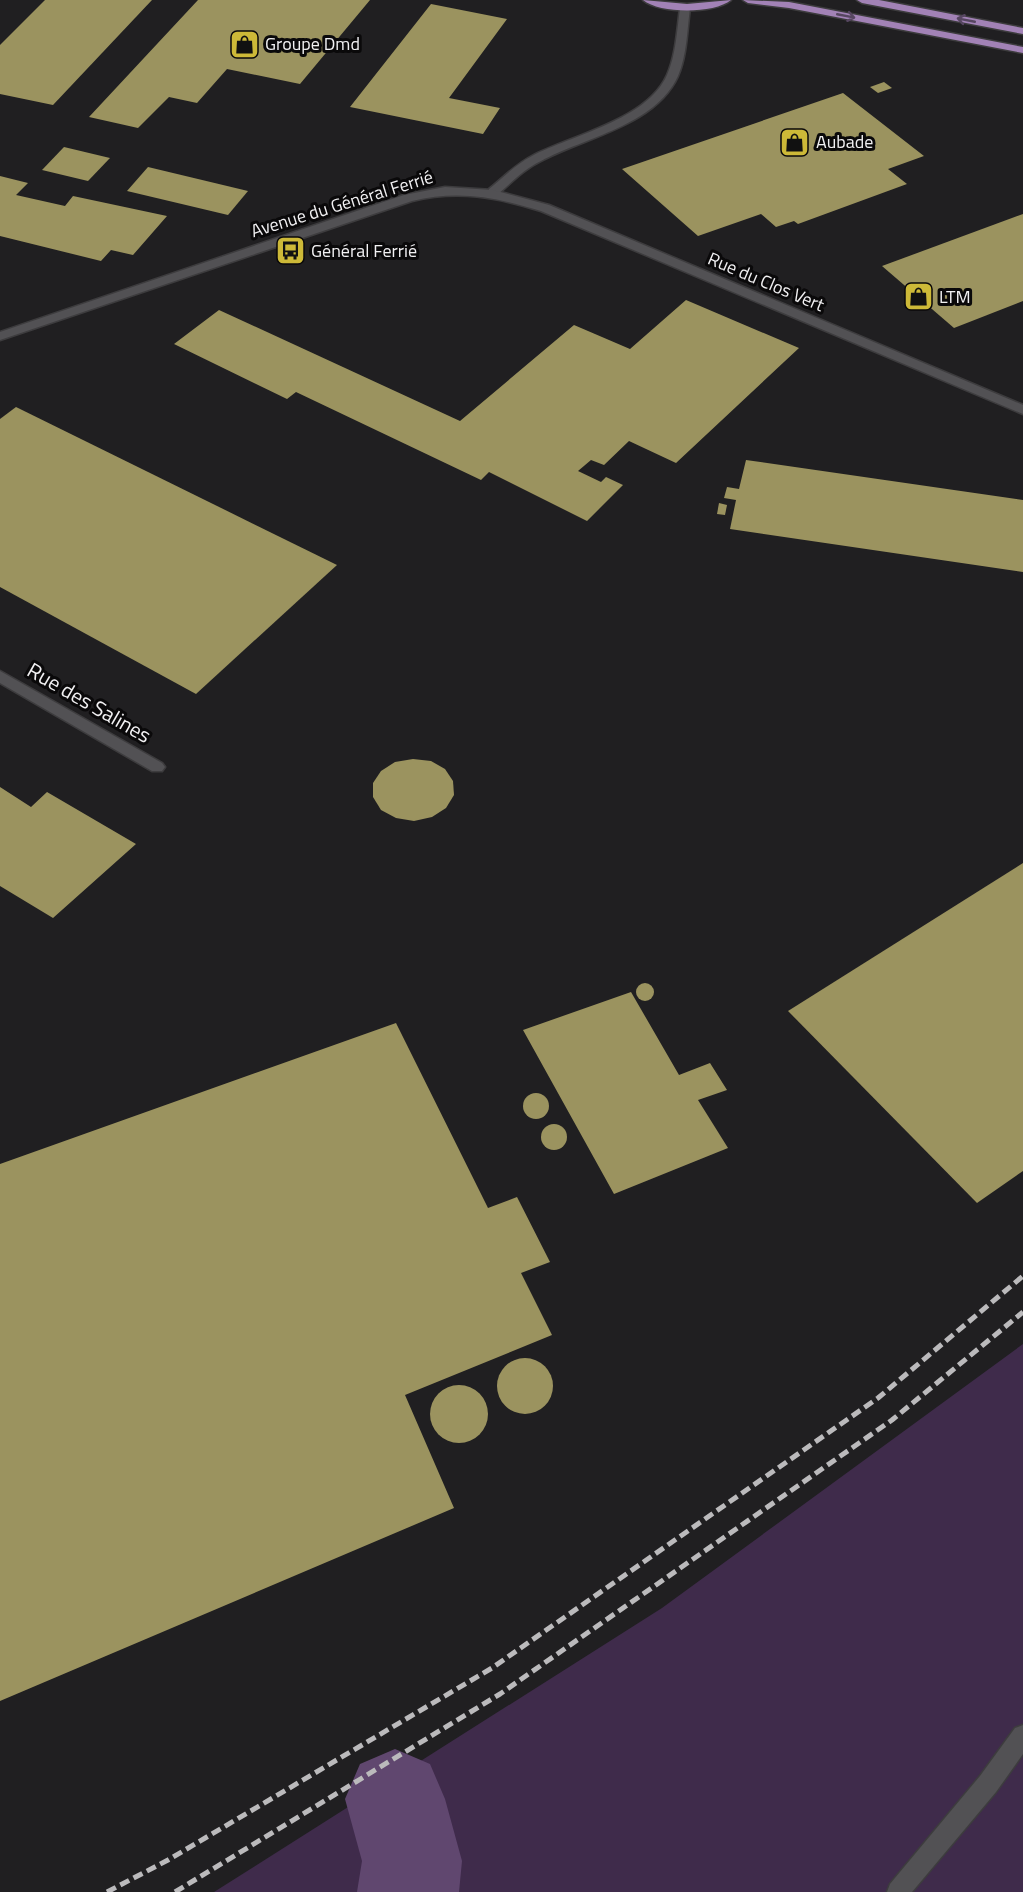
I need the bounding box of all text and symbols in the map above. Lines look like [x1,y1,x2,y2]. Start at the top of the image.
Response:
one-way arrow [836,11,856,22]
one-way arrow [956,14,976,25]
shop icon: Groupe Dmd [228,28,260,60]
place label: Groupe Dmd [265,30,360,57]
shop icon: Aubade [779,126,811,158]
place label: Aubade [816,128,873,155]
street label: Avenue du Général Ferrié [247,163,436,244]
bus stop icon: Général Ferrié [274,235,306,267]
place label: Général Ferrié [311,237,417,264]
street label: Rue du Clos Vert [704,245,829,318]
shop icon: LTM [902,281,934,313]
place label: LTM [939,283,971,310]
street label: Rue des Salines [22,654,157,751]

